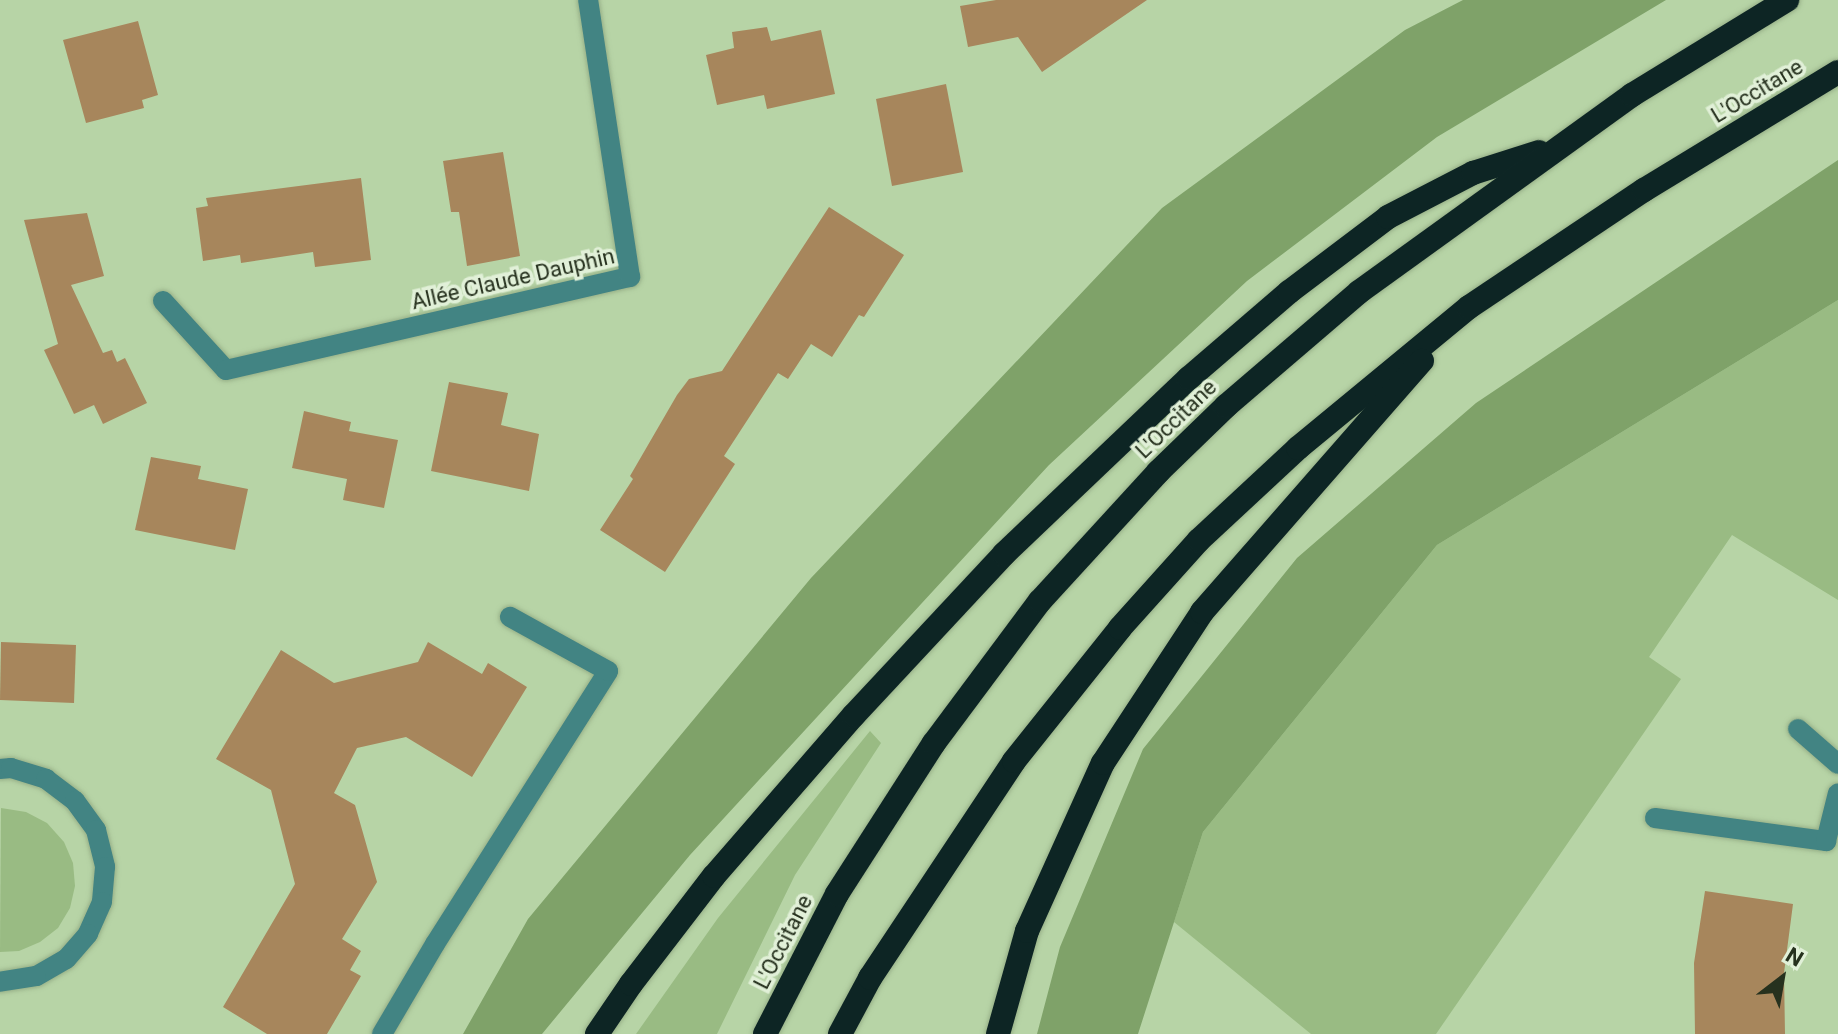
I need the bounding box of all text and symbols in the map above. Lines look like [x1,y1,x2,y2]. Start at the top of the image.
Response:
street label: L'Occitane [1706,53,1808,129]
street label: Allée Claude Dauphin [409,243,617,315]
street label: L'Occitane [1130,374,1222,464]
street label: L'Occitane [748,890,818,994]
north arrow [1742,938,1822,1018]
text: N [1782,942,1808,972]

